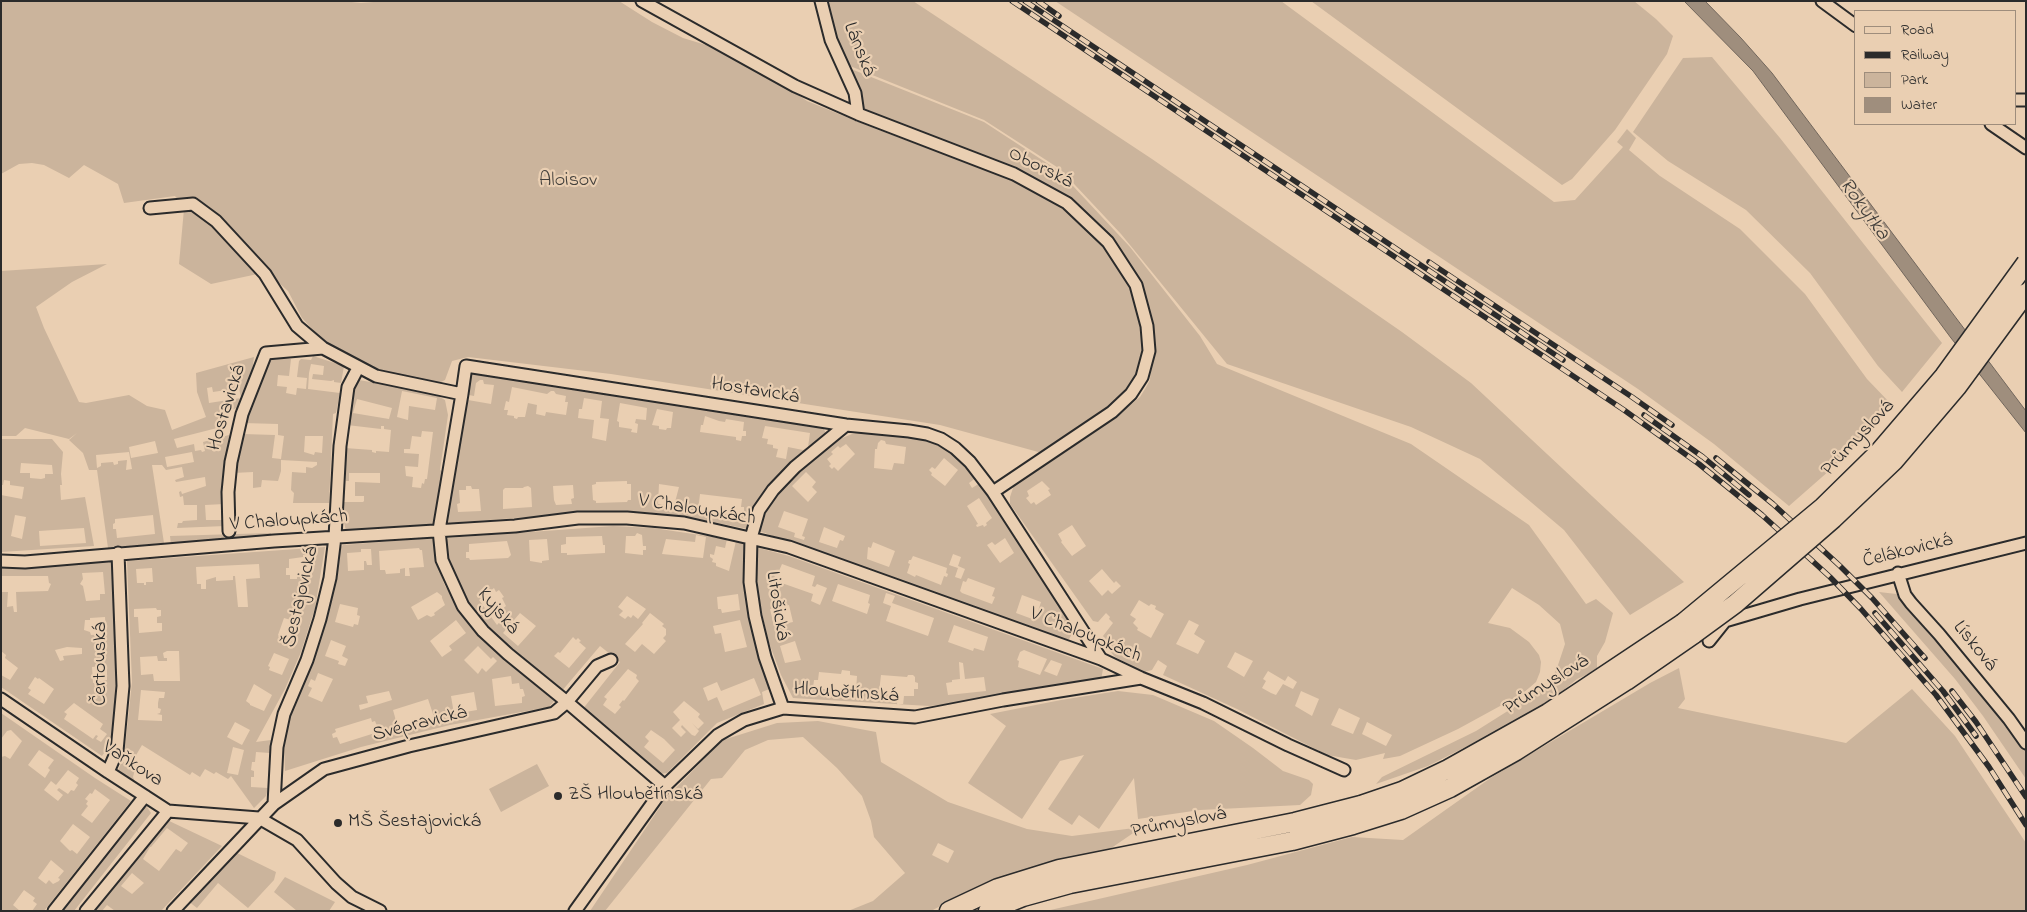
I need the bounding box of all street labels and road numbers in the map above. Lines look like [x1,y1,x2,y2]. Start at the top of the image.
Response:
street label: Lánská [836,19,880,81]
street label: Oborská [1004,143,1076,195]
street label: Hostavická [204,362,252,454]
street label: Hostavická [709,373,801,411]
street label: Průmyslová [1817,396,1901,482]
street label: V Chaloupkách [637,490,757,532]
street label: V Chaloupkách [229,506,349,538]
street label: Čelákovická [1861,529,1955,575]
street label: Šestajovická [279,544,325,650]
street label: Litošická [759,570,793,642]
street label: Kyjská [470,584,524,640]
street label: V Chaloupkách [1026,603,1144,669]
street label: Lísková [1946,617,2002,677]
street label: Čertouská [90,622,114,706]
street label: Průmyslová [1500,650,1594,722]
street label: Hloubětínská [793,678,899,710]
street label: Svépravická [370,702,470,748]
street label: Vaňkova [97,736,167,794]
street label: Průmyslová [1129,803,1229,845]

